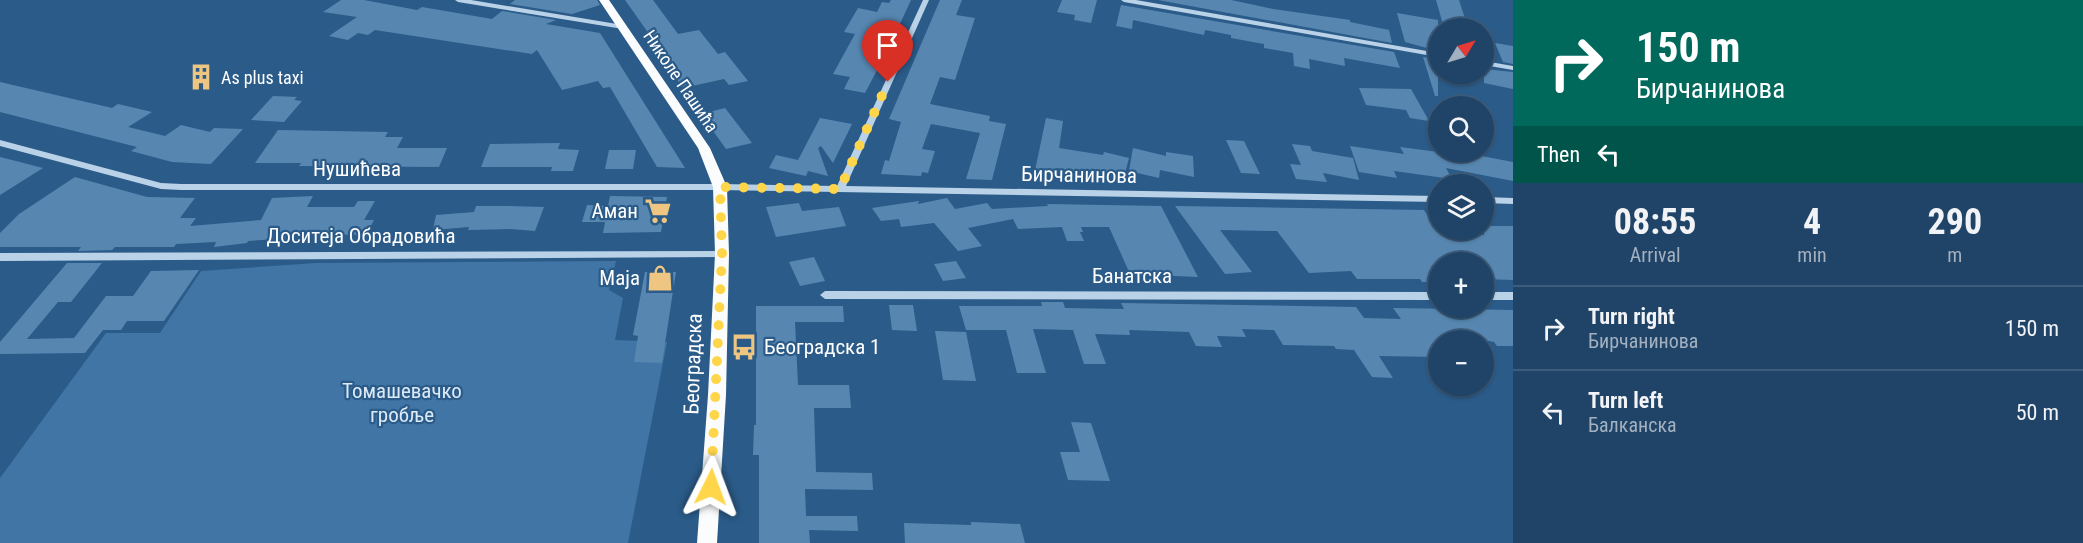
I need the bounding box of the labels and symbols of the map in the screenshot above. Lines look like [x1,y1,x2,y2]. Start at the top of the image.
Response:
north arrow [1428,18,1494,84]
pin [862,20,913,82]
street label: Николе Пашића [639,26,723,136]
building icon: As plus taxi [186,62,216,92]
place label: As plus taxi [221,67,304,88]
street label: Нушићева [313,157,401,181]
street label: Бирчанинова [1021,162,1137,188]
supermarket icon: Аман [643,196,673,226]
place label: Аман [592,199,638,223]
street label: Доситеја Обрадовића [267,224,455,248]
shop icon: Маја [645,263,675,293]
street label: Банатска [1092,264,1172,288]
place label: Маја [599,266,640,290]
street label: Београдска [679,313,707,415]
bus stop icon: Београдска 1 [729,332,759,362]
place label: Београдска 1 [764,335,880,359]
park label: Томашевачко гробље [342,379,462,427]
position arrow [679,455,743,519]

